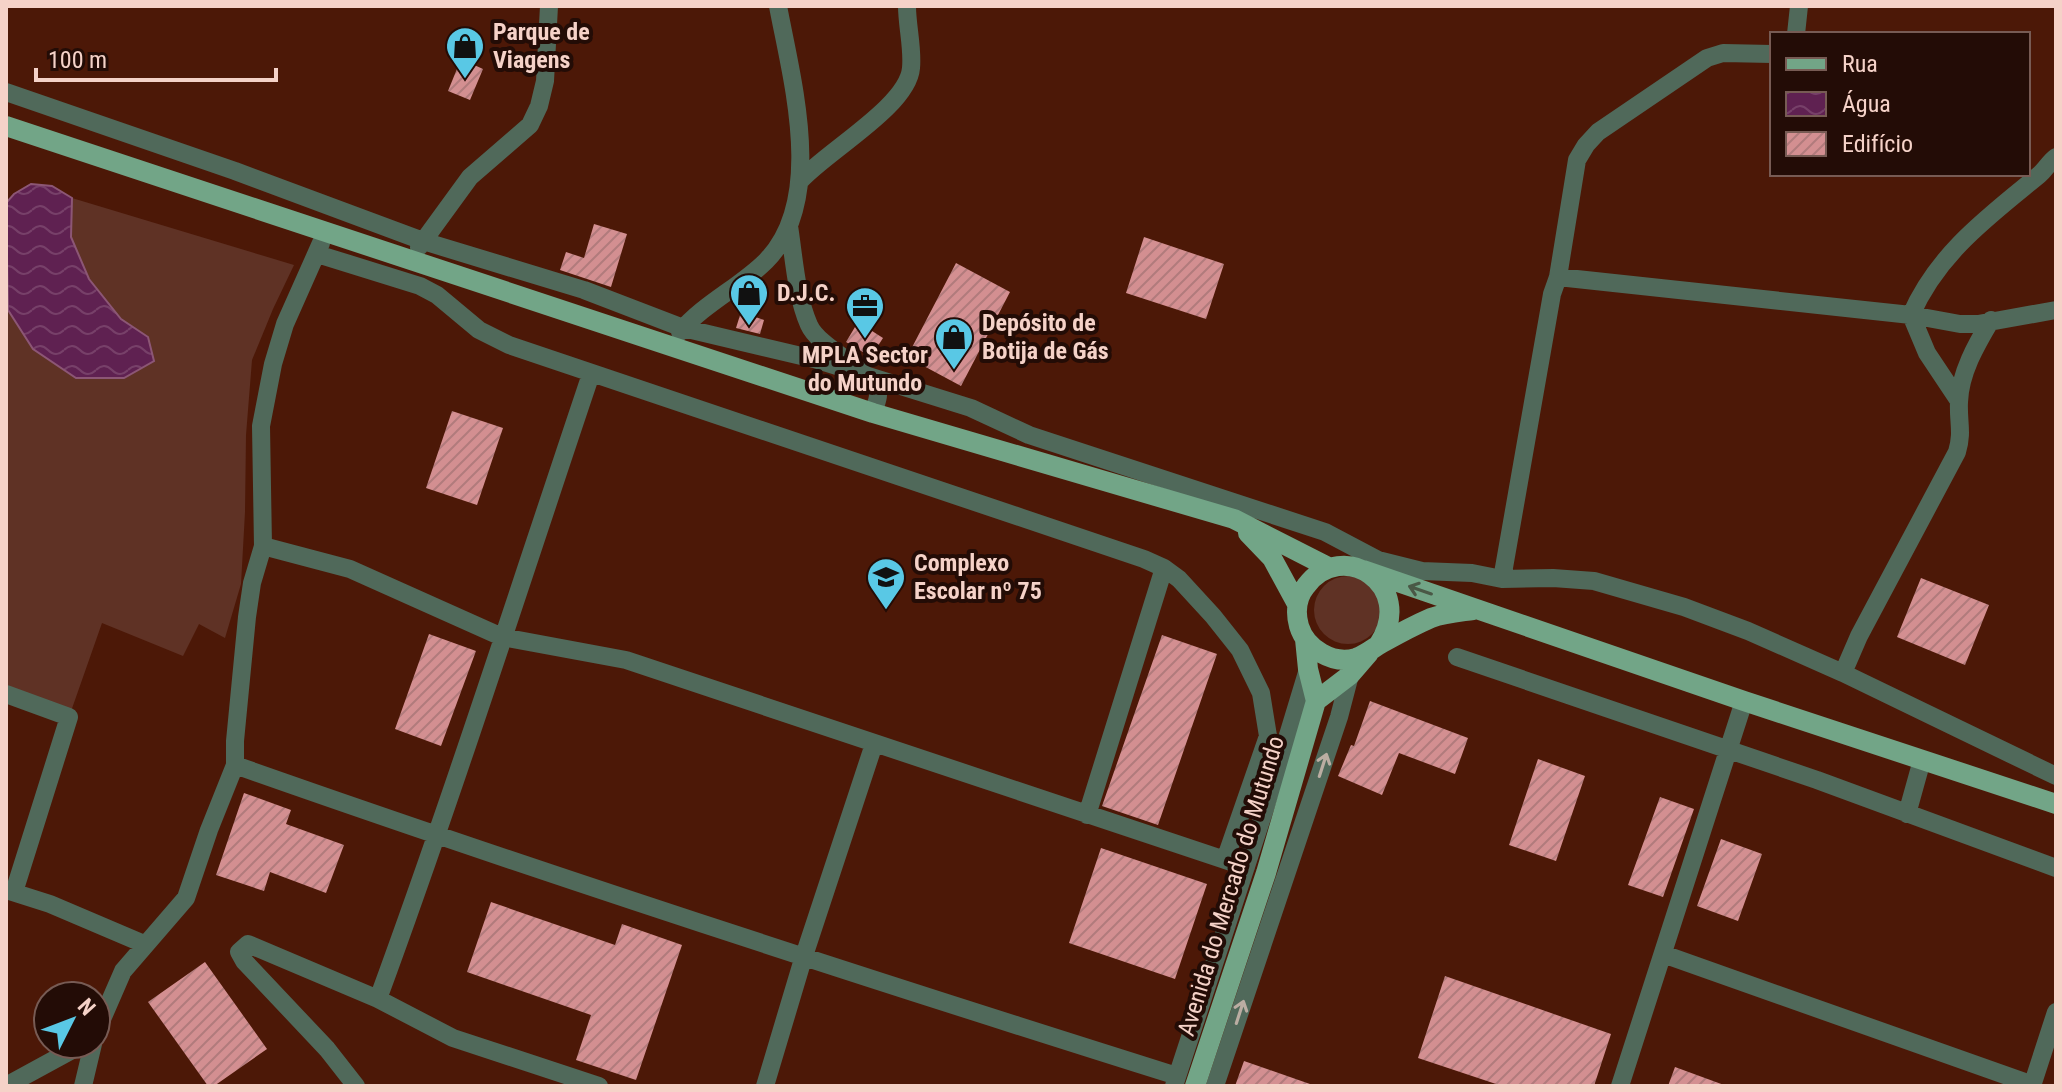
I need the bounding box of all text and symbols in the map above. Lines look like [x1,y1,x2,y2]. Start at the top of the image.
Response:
place label: Parque de Viagens [493,18,590,74]
shop icon: Parque de Viagens [444,25,486,80]
scale bar [36,32,276,82]
legend [1770,32,2030,176]
text: 100 m [48,46,107,74]
text: Rua [1842,50,1878,78]
text: Água [1842,90,1891,118]
text: Edifício [1842,130,1913,158]
shop icon: D.J.C. [728,272,770,327]
place label: D.J.C. [777,279,836,307]
office icon: MPLA Sector do Mutundo [844,285,886,340]
place label: Depósito de Botija de Gás [982,309,1109,365]
shop icon: Depósito de Botija de Gás [933,316,975,371]
place label: MPLA Sector do Mutundo [802,341,928,397]
place label: Complexo Escolar nº 75 [914,549,1042,605]
school or university icon: Complexo Escolar nº 75 [865,556,907,611]
one-way arrow [1408,581,1433,596]
street label: Avenida do Mercado do Mutundo [1172,733,1290,1039]
one-way arrow [1316,753,1331,778]
north arrow [32,980,112,1060]
text: N [73,994,100,1020]
one-way arrow [1234,1000,1249,1025]

